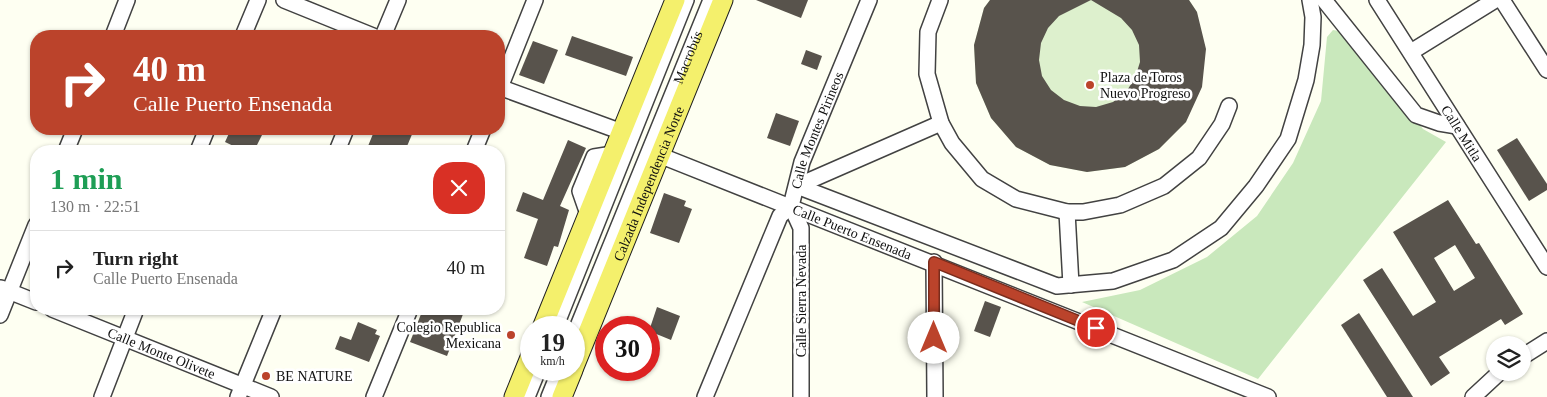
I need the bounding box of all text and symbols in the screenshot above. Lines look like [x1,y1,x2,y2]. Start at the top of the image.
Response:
street label: Macrobús [670,29,705,86]
icon: right [50,50,115,115]
text: 40 m [133,50,206,89]
street label: Calle Montes Pirineos [788,69,846,190]
place label: Plaza de Toros Nuevo Progreso [1100,70,1191,101]
marker: Plaza de Toros Nuevo Progreso [1084,79,1096,91]
text: Calle Puerto Ensenada [133,91,332,116]
street label: Calle Mitla [1439,103,1486,165]
street label: Calzada Independencia Norte [610,104,687,263]
text: 1 min [50,162,123,195]
button: close [433,162,485,214]
text: 130 m · 22:51 [50,198,140,215]
street label: Calle Puerto Ensenada [791,201,915,262]
street label: Calle Sierra Nevada [794,244,809,357]
text: Turn right [93,248,178,269]
icon: right [50,254,78,282]
text: 40 m [446,257,485,278]
text: Calle Puerto Ensenada [93,270,238,287]
pin [1075,307,1117,349]
position arrow [907,311,959,363]
icon: arrive [1082,314,1110,342]
speed limit sign: 30 [595,316,660,381]
place label: Colegio Republica Mexicana [396,320,502,351]
street label: Calle Monte Olivete [106,325,217,381]
marker: Colegio Republica Mexicana [505,329,517,341]
text: 19 [540,329,565,356]
map controls [1486,336,1531,381]
button: layers [1486,336,1531,381]
text: km/h [540,354,565,368]
place label: BE NATURE [276,369,353,384]
marker: BE NATURE [260,370,272,382]

